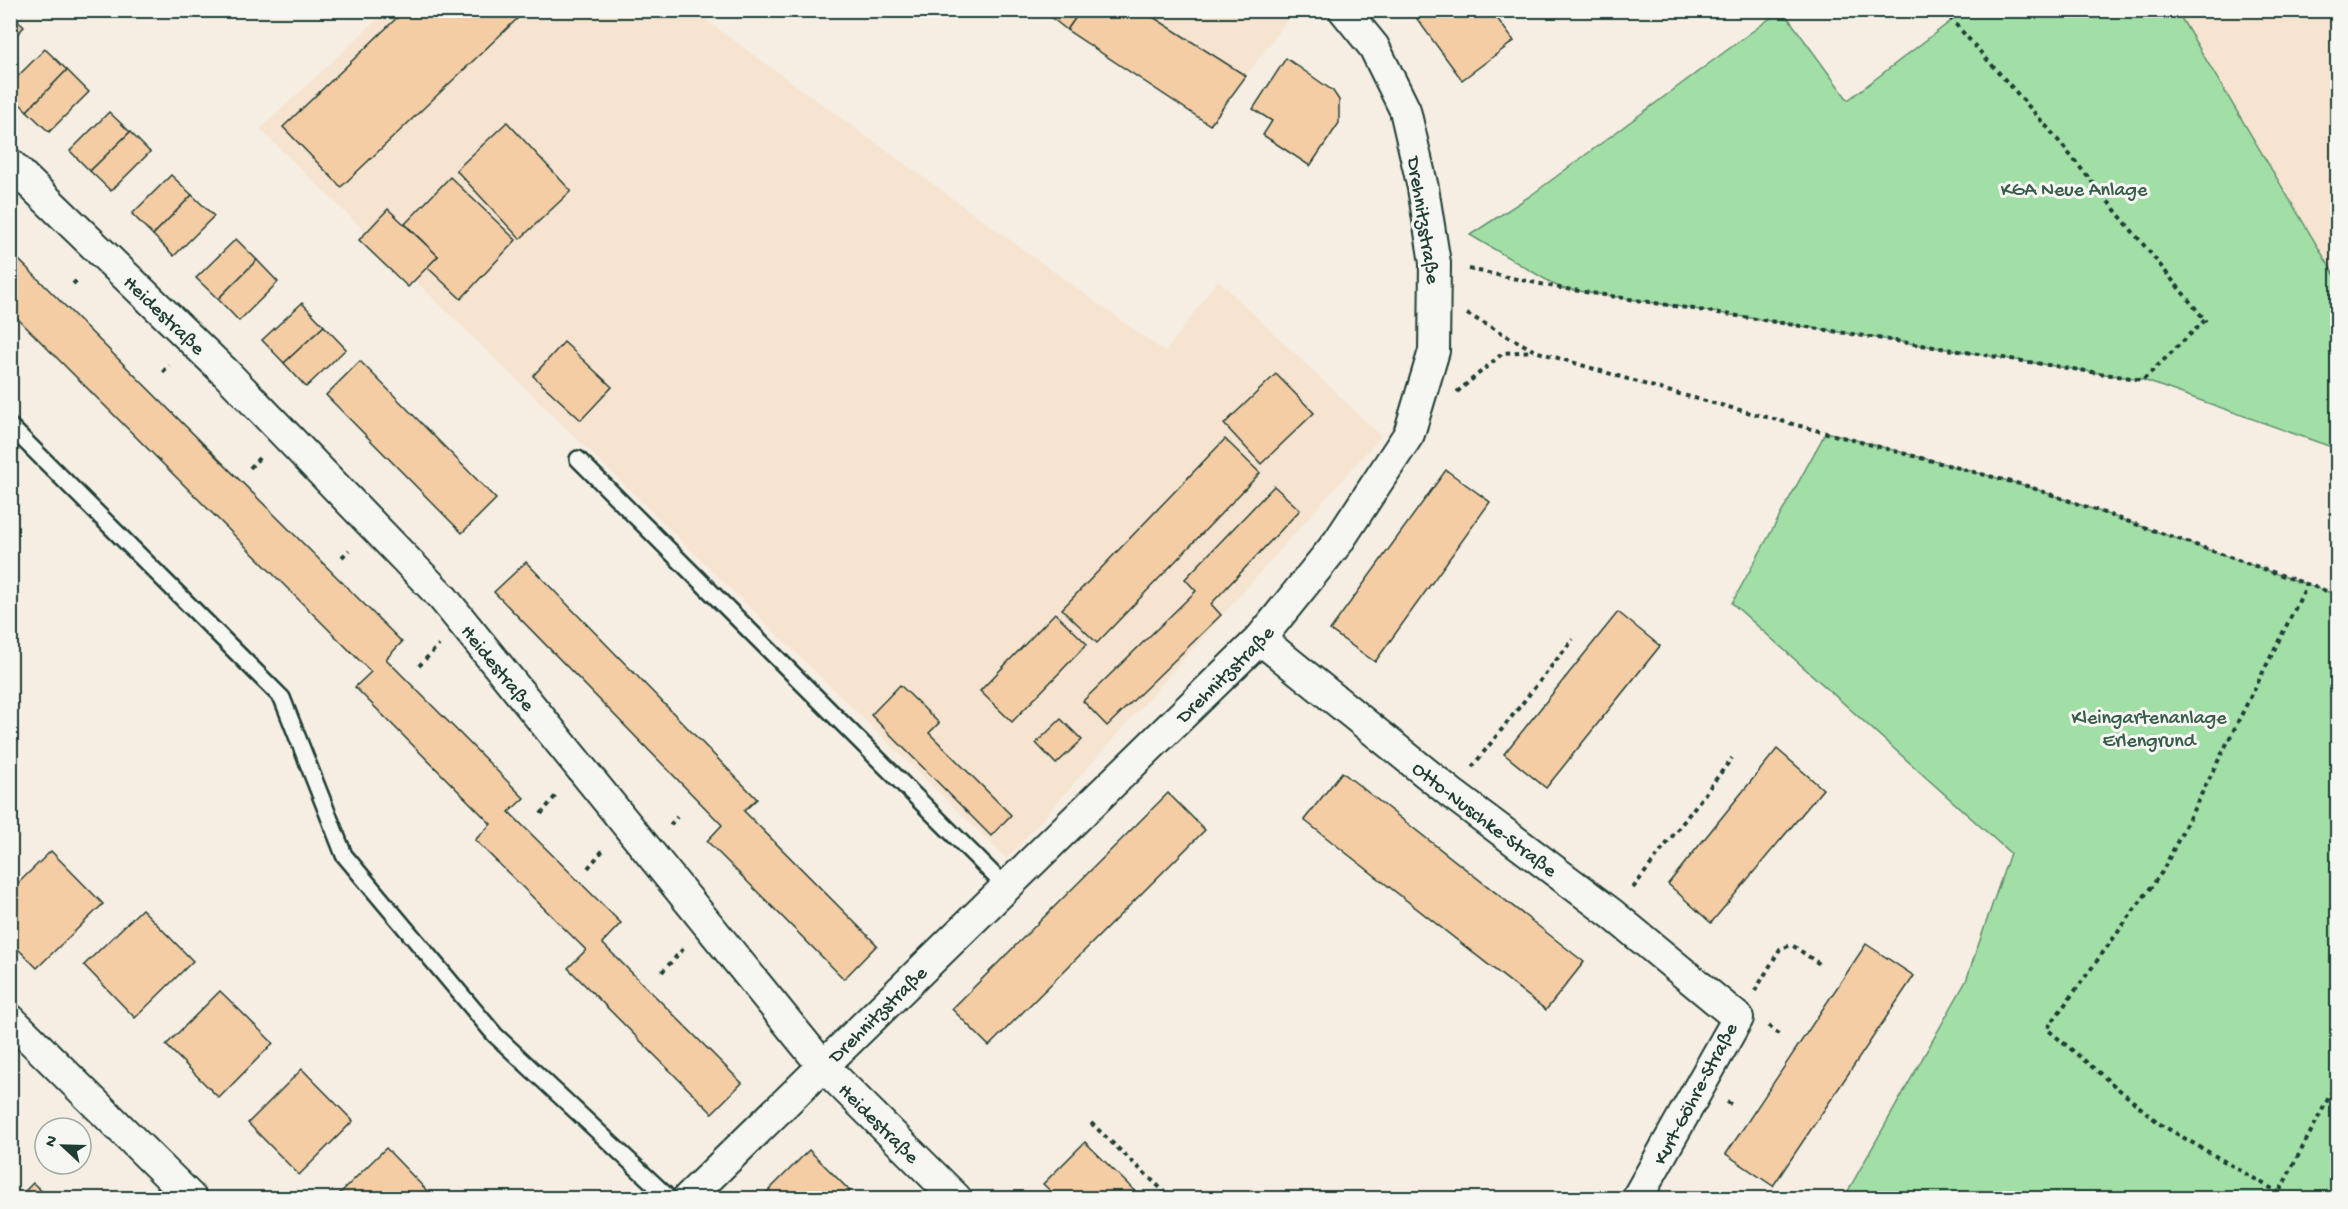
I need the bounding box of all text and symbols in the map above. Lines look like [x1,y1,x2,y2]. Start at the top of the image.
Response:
street label: Drehnitzstraße [1400,153,1443,286]
park label: KGA Neue Anlage [2001,180,2148,203]
street label: Heidestraße [117,272,209,362]
street label: Heidestraße [454,621,539,717]
street label: Drehnitzstraße [1171,622,1281,731]
park label: Kleingartenanlage Erlengrund [2072,708,2227,754]
street label: Otto-Nuschke-Straße [1406,758,1561,884]
street label: Drehnitzstraße [824,962,934,1070]
street label: Kurt-Göhre-Straße [1650,1019,1745,1170]
street label: Heidestraße [832,1080,923,1170]
north arrow [33,1116,93,1176]
text: N [42,1133,63,1150]

